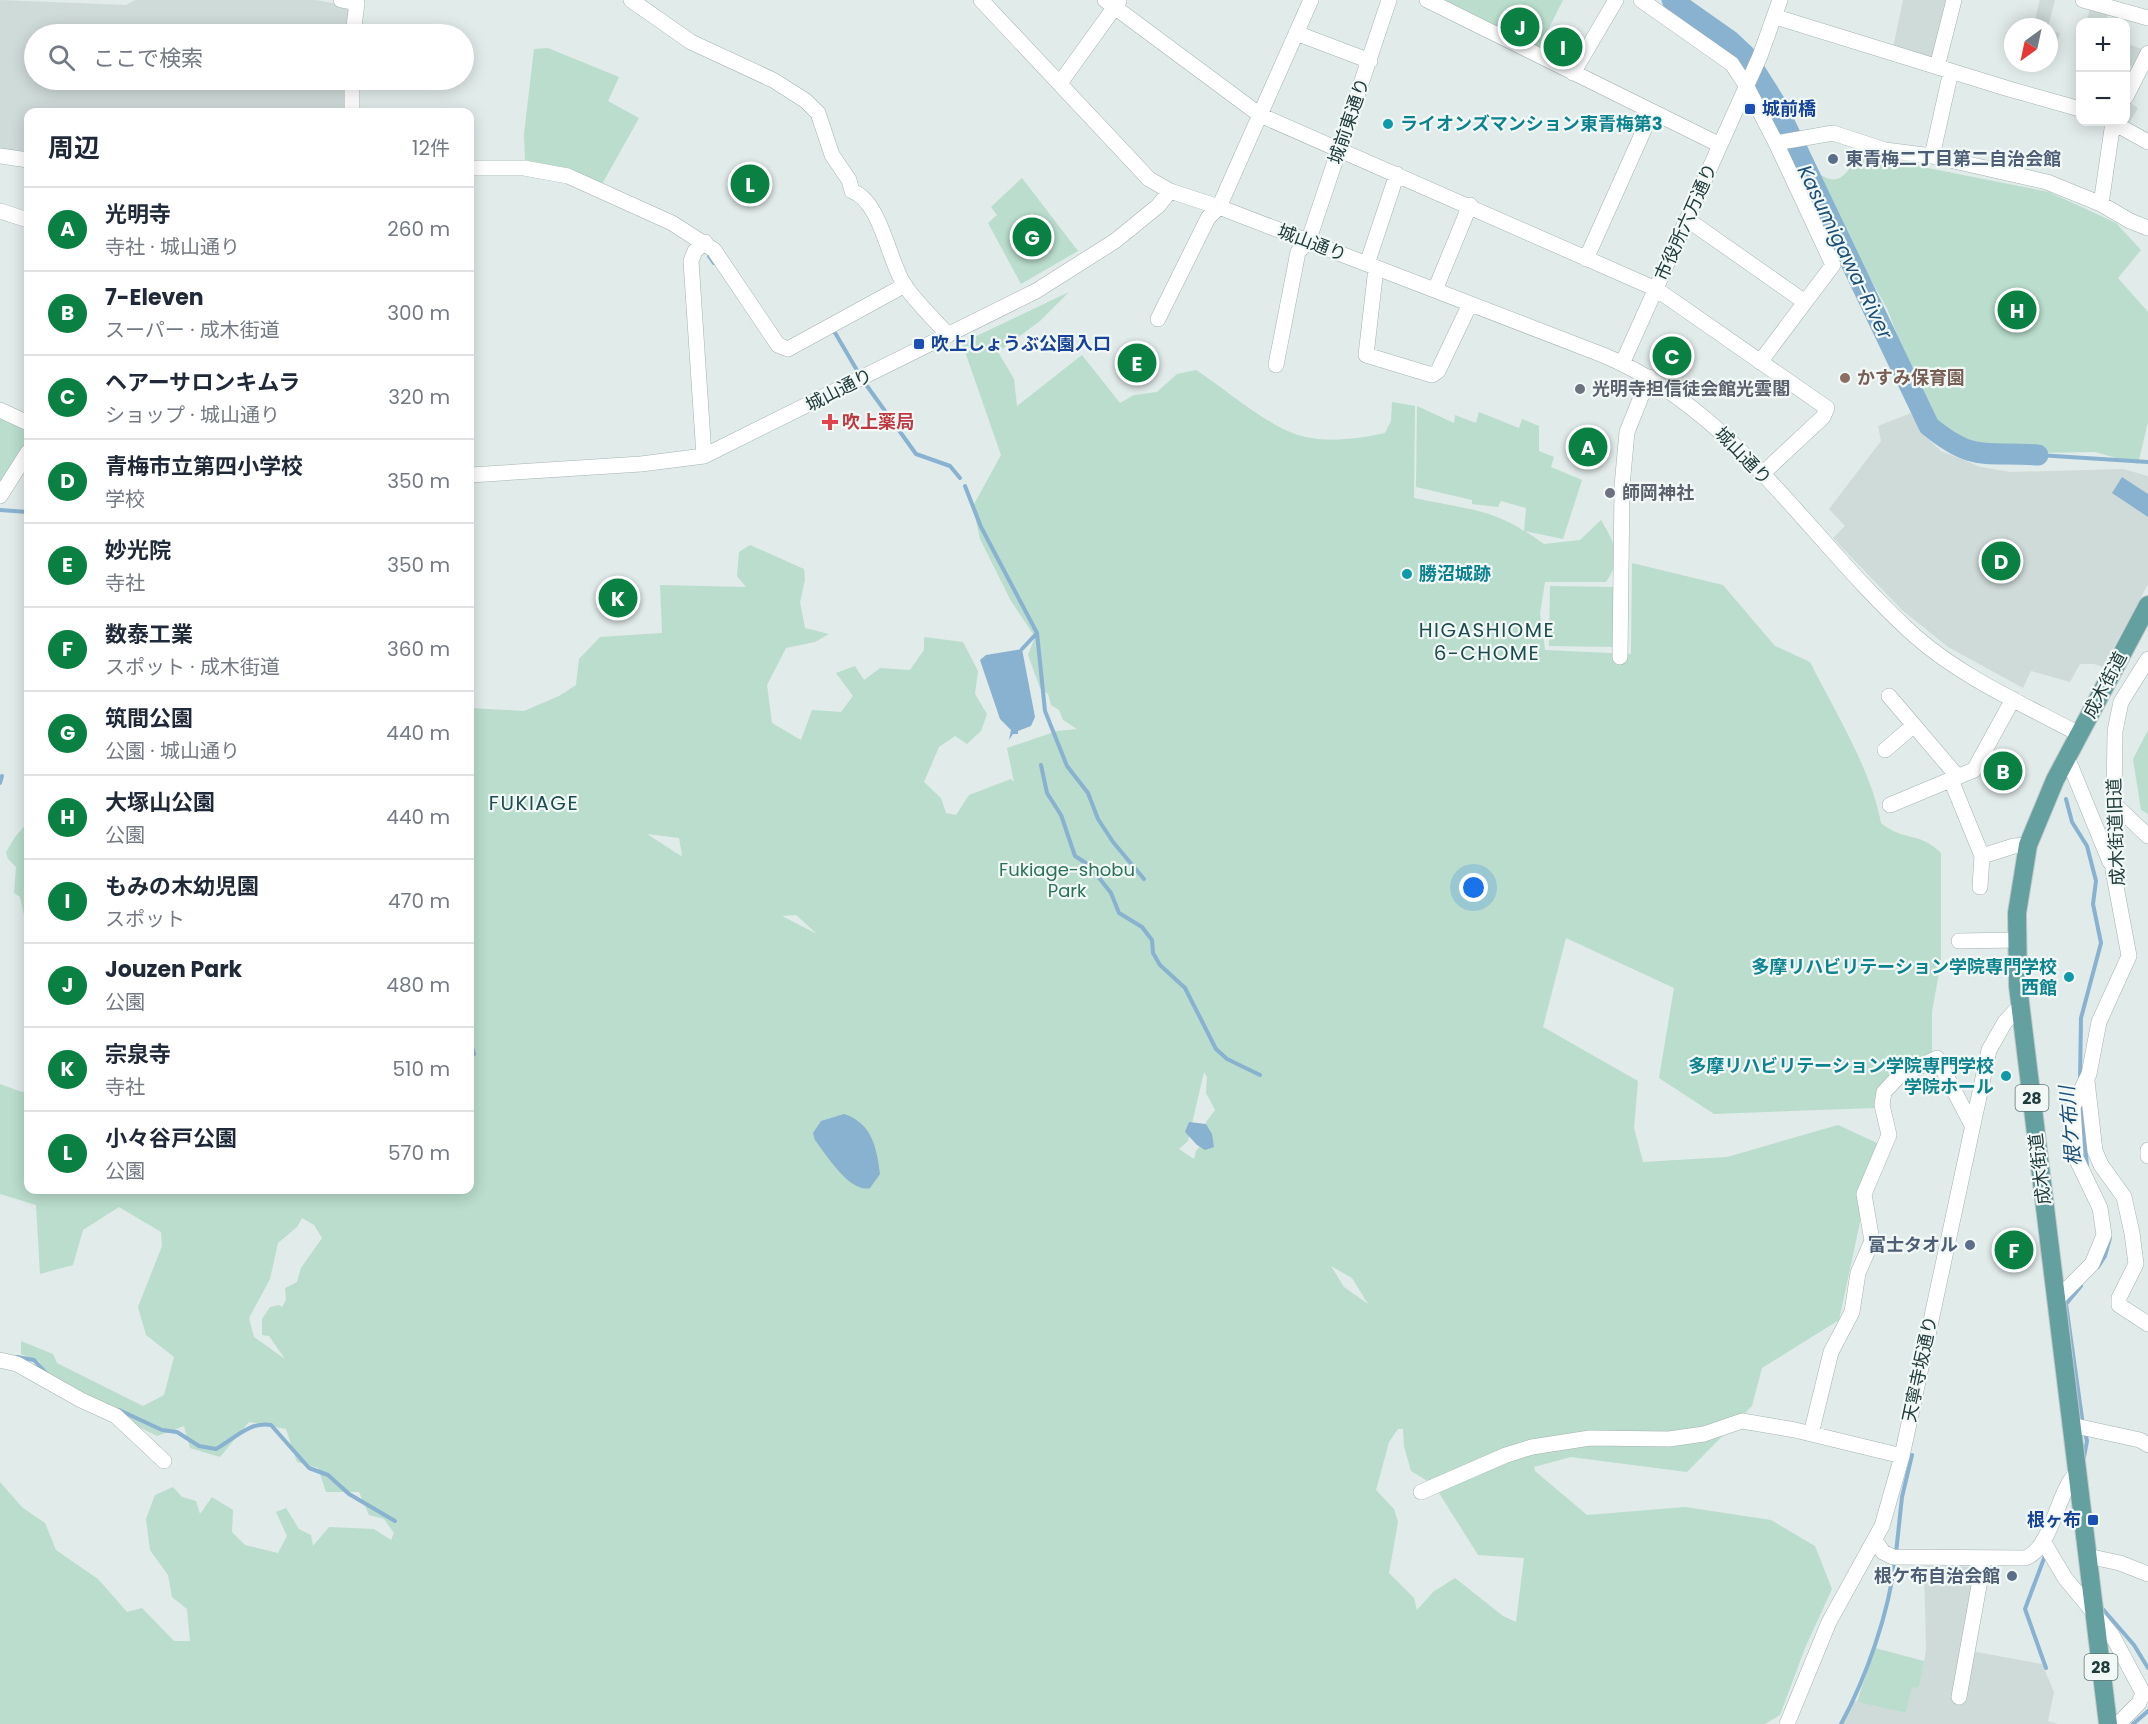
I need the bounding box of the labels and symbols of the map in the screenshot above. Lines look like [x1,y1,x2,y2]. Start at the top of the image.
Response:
pin: J [1500,4,1540,50]
north arrow [2004,18,2058,72]
pin: I [1544,24,1582,70]
street label: 城前東通り [1322,74,1375,167]
place label: 城前橋 [1762,96,1816,121]
marker: 城前橋 [1743,102,1757,116]
place label: ライオンズマンション東青梅第3 [1400,111,1663,136]
marker: ライオンズマンション東青梅第3 [1381,117,1395,131]
place label: 東青梅二丁目第二自治会館 [1845,146,2061,171]
marker: 東青梅二丁目第二自治会館 [1826,152,1840,166]
street label: 市役所六万通り [1648,159,1723,284]
water label: Kasumigawa-River [1791,160,1900,344]
pin: L [730,162,770,207]
pin: G [1012,214,1052,260]
street label: 城山通り [1274,218,1350,267]
pin: H [1998,288,2036,332]
place label: 吹上しょうぶ公園入口 [931,331,1111,356]
pin: C [1652,334,1692,378]
marker: 吹上しょうぶ公園入口 [912,337,926,351]
pin: E [1118,340,1156,386]
street label: 城山通り [801,362,877,417]
place label: かすみ保育園 [1857,365,1965,390]
marker: かすみ保育園 [1838,371,1852,385]
place label: 光明寺担信徒会館光雲閣 [1592,376,1790,401]
marker: 光明寺担信徒会館光雲閣 [1573,382,1587,396]
place label: 吹上薬局 [842,409,914,434]
marker: 吹上薬局 [823,415,837,429]
street label: 城山通り [1709,421,1777,490]
pin: A [1568,424,1608,470]
place label: 師岡神社 [1622,480,1694,505]
marker: 師岡神社 [1603,486,1617,500]
pin: D [1982,538,2020,584]
place label: 勝沼城跡 [1419,561,1491,586]
marker: 勝沼城跡 [1400,567,1414,581]
pin: K [598,576,638,620]
district label: HIGASHIOME 6-CHOME [1419,616,1555,667]
street label: 成木街道 [2077,647,2132,722]
pin: B [1984,748,2022,794]
street label: 成木街道旧道 [2101,778,2130,886]
district label: FUKIAGE [489,789,579,817]
park label: Fukiage-shobu Park [999,857,1135,903]
your location [1459,873,1488,902]
place label: 多摩リハビリテーション学院専門学校 西館 [1751,954,2057,1000]
marker: 多摩リハビリテーション学院専門学校 西館 [2062,970,2076,984]
place label: 多摩リハビリテーション学院専門学校 学院ホール [1688,1053,1994,1099]
marker: 多摩リハビリテーション学院専門学校 学院ホール [1999,1069,2013,1083]
water label: 根ケ布川 [2052,1083,2087,1167]
road number: 28 [2016,1085,2048,1111]
street label: 成木街道 [2023,1132,2056,1206]
pin: F [1994,1228,2034,1272]
place label: 富士タオル [1868,1232,1958,1257]
marker: 富士タオル [1963,1238,1977,1252]
street label: 天寧寺坂通り [1896,1313,1943,1424]
place label: 根ヶ布 [2027,1507,2081,1532]
marker: 根ヶ布 [2086,1513,2100,1527]
place label: 根ケ布自治会館 [1874,1563,2000,1588]
marker: 根ケ布自治会館 [2005,1569,2019,1583]
road number: 28 [2084,1654,2118,1680]

